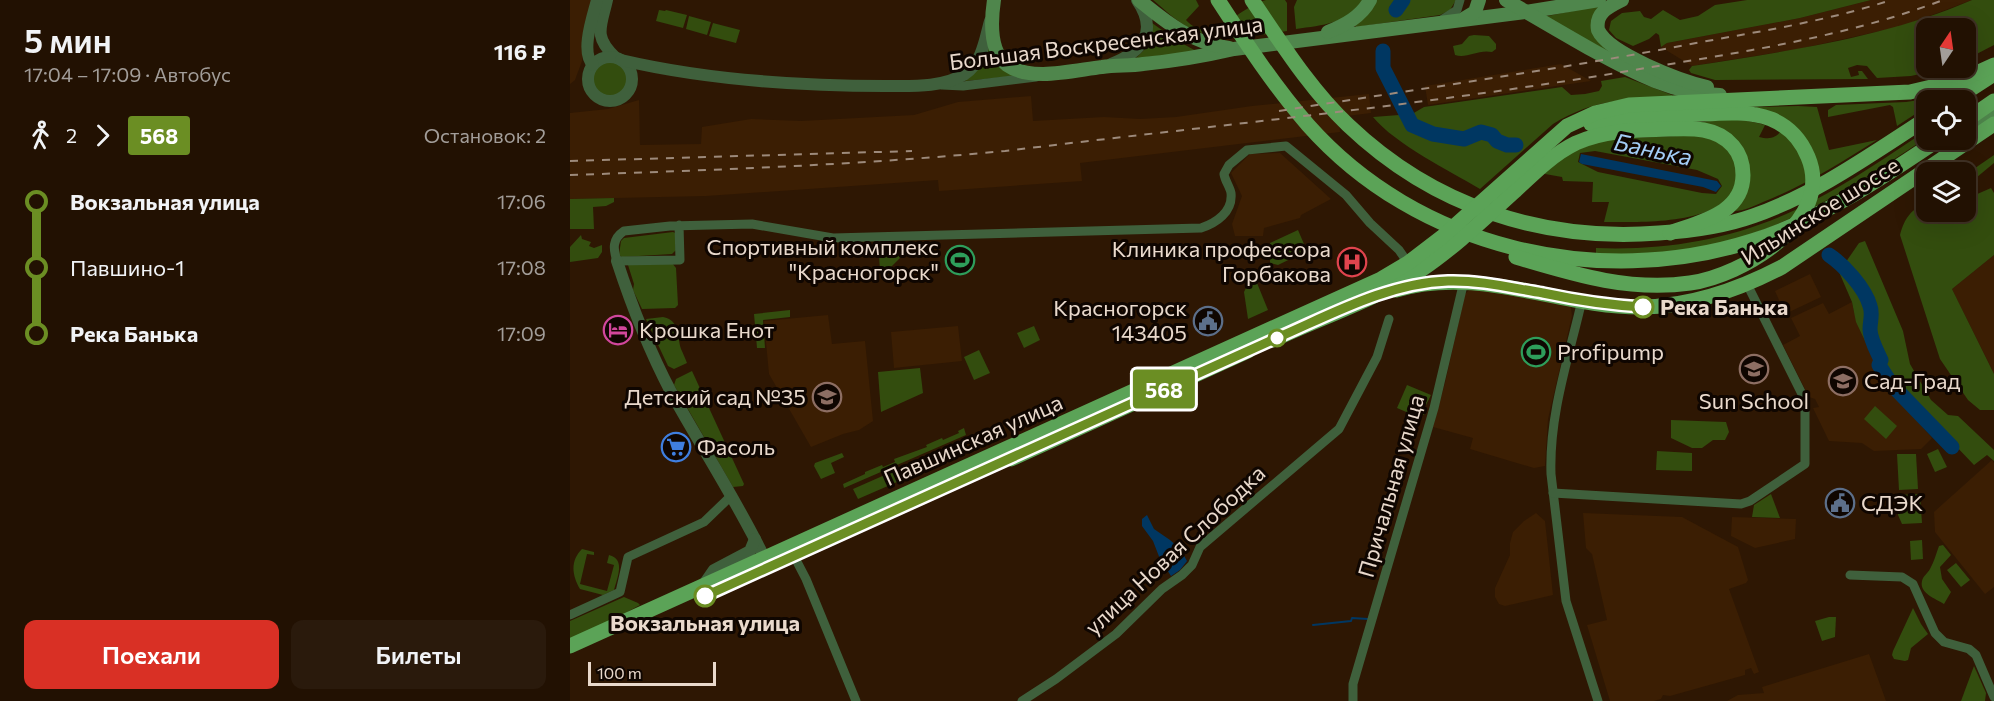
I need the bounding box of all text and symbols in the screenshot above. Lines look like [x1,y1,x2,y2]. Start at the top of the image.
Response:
street label: Большая Воскресенская улица [948,10,1264,75]
north arrow [1916,18,1976,78]
map controls [1916,18,1976,222]
text: 5 мин [24,19,112,60]
text: 116 ₽ [494,38,546,65]
text: 17:04 – 17:09 · Автобус [24,62,231,86]
button: locate [1916,90,1976,150]
icon: walk [24,119,57,152]
icon: forward [86,119,119,152]
text: 2 [66,123,77,147]
text: 568 [140,123,178,148]
text: Остановок: 2 [424,123,546,147]
water label: Банька [1612,126,1695,171]
street label: Ильинское шоссе [1736,151,1904,270]
button: layers [1916,162,1976,222]
text: Вокзальная улица [70,188,260,215]
text: 17:06 [497,189,546,213]
place label: Спортивный комплекс "Красногорск" [707,233,939,285]
place label: Клиника профессора Горбакова [1112,235,1331,287]
sports icon: Спортивный комплекс "Красногорск" [944,244,976,276]
hospital icon: Клиника профессора Горбакова [1336,246,1368,278]
text: Павшино-1 [70,254,185,281]
text: 17:08 [497,255,546,279]
place label: Река Банька [1660,293,1788,320]
place label: Красногорск 143405 [1053,294,1187,346]
marker: Река Банька [1632,296,1654,318]
public building icon: Красногорск 143405 [1192,305,1224,337]
hotel icon: Крошка Енот [602,314,634,346]
place label: Крошка Енот [639,316,774,343]
text: Река Банька [70,320,198,347]
text: 17:09 [497,321,546,345]
unlabelled marker [1268,329,1286,347]
sports icon: Profipump [1520,336,1552,368]
place label: Profipump [1557,338,1664,365]
school or university icon: Sun School [1738,353,1770,385]
school or university icon: Сад-Град [1827,365,1859,397]
place label: Сад-Град [1864,367,1961,394]
line badge: 568 [1130,370,1198,408]
text: 568 [1145,377,1183,402]
school or university icon: Детский сад №35 [811,381,843,413]
place label: Детский сад №35 [625,383,806,410]
place label: Sun School [1699,387,1809,414]
street label: Павшинская улица [879,388,1066,491]
street label: Причальная улица [1352,391,1430,580]
supermarket icon: Фасоль [660,431,692,463]
place label: Фасоль [697,433,775,460]
street label: улица Новая Слободка [1079,459,1270,640]
public building icon: СДЭК [1824,487,1856,519]
place label: СДЭК [1861,489,1923,516]
marker: Вокзальная улица [694,585,716,607]
place label: Вокзальная улица [610,609,800,636]
button: Поехали [24,620,279,689]
button: Билеты [291,620,546,689]
scale bar [588,659,716,686]
text: 100 m [597,663,642,682]

